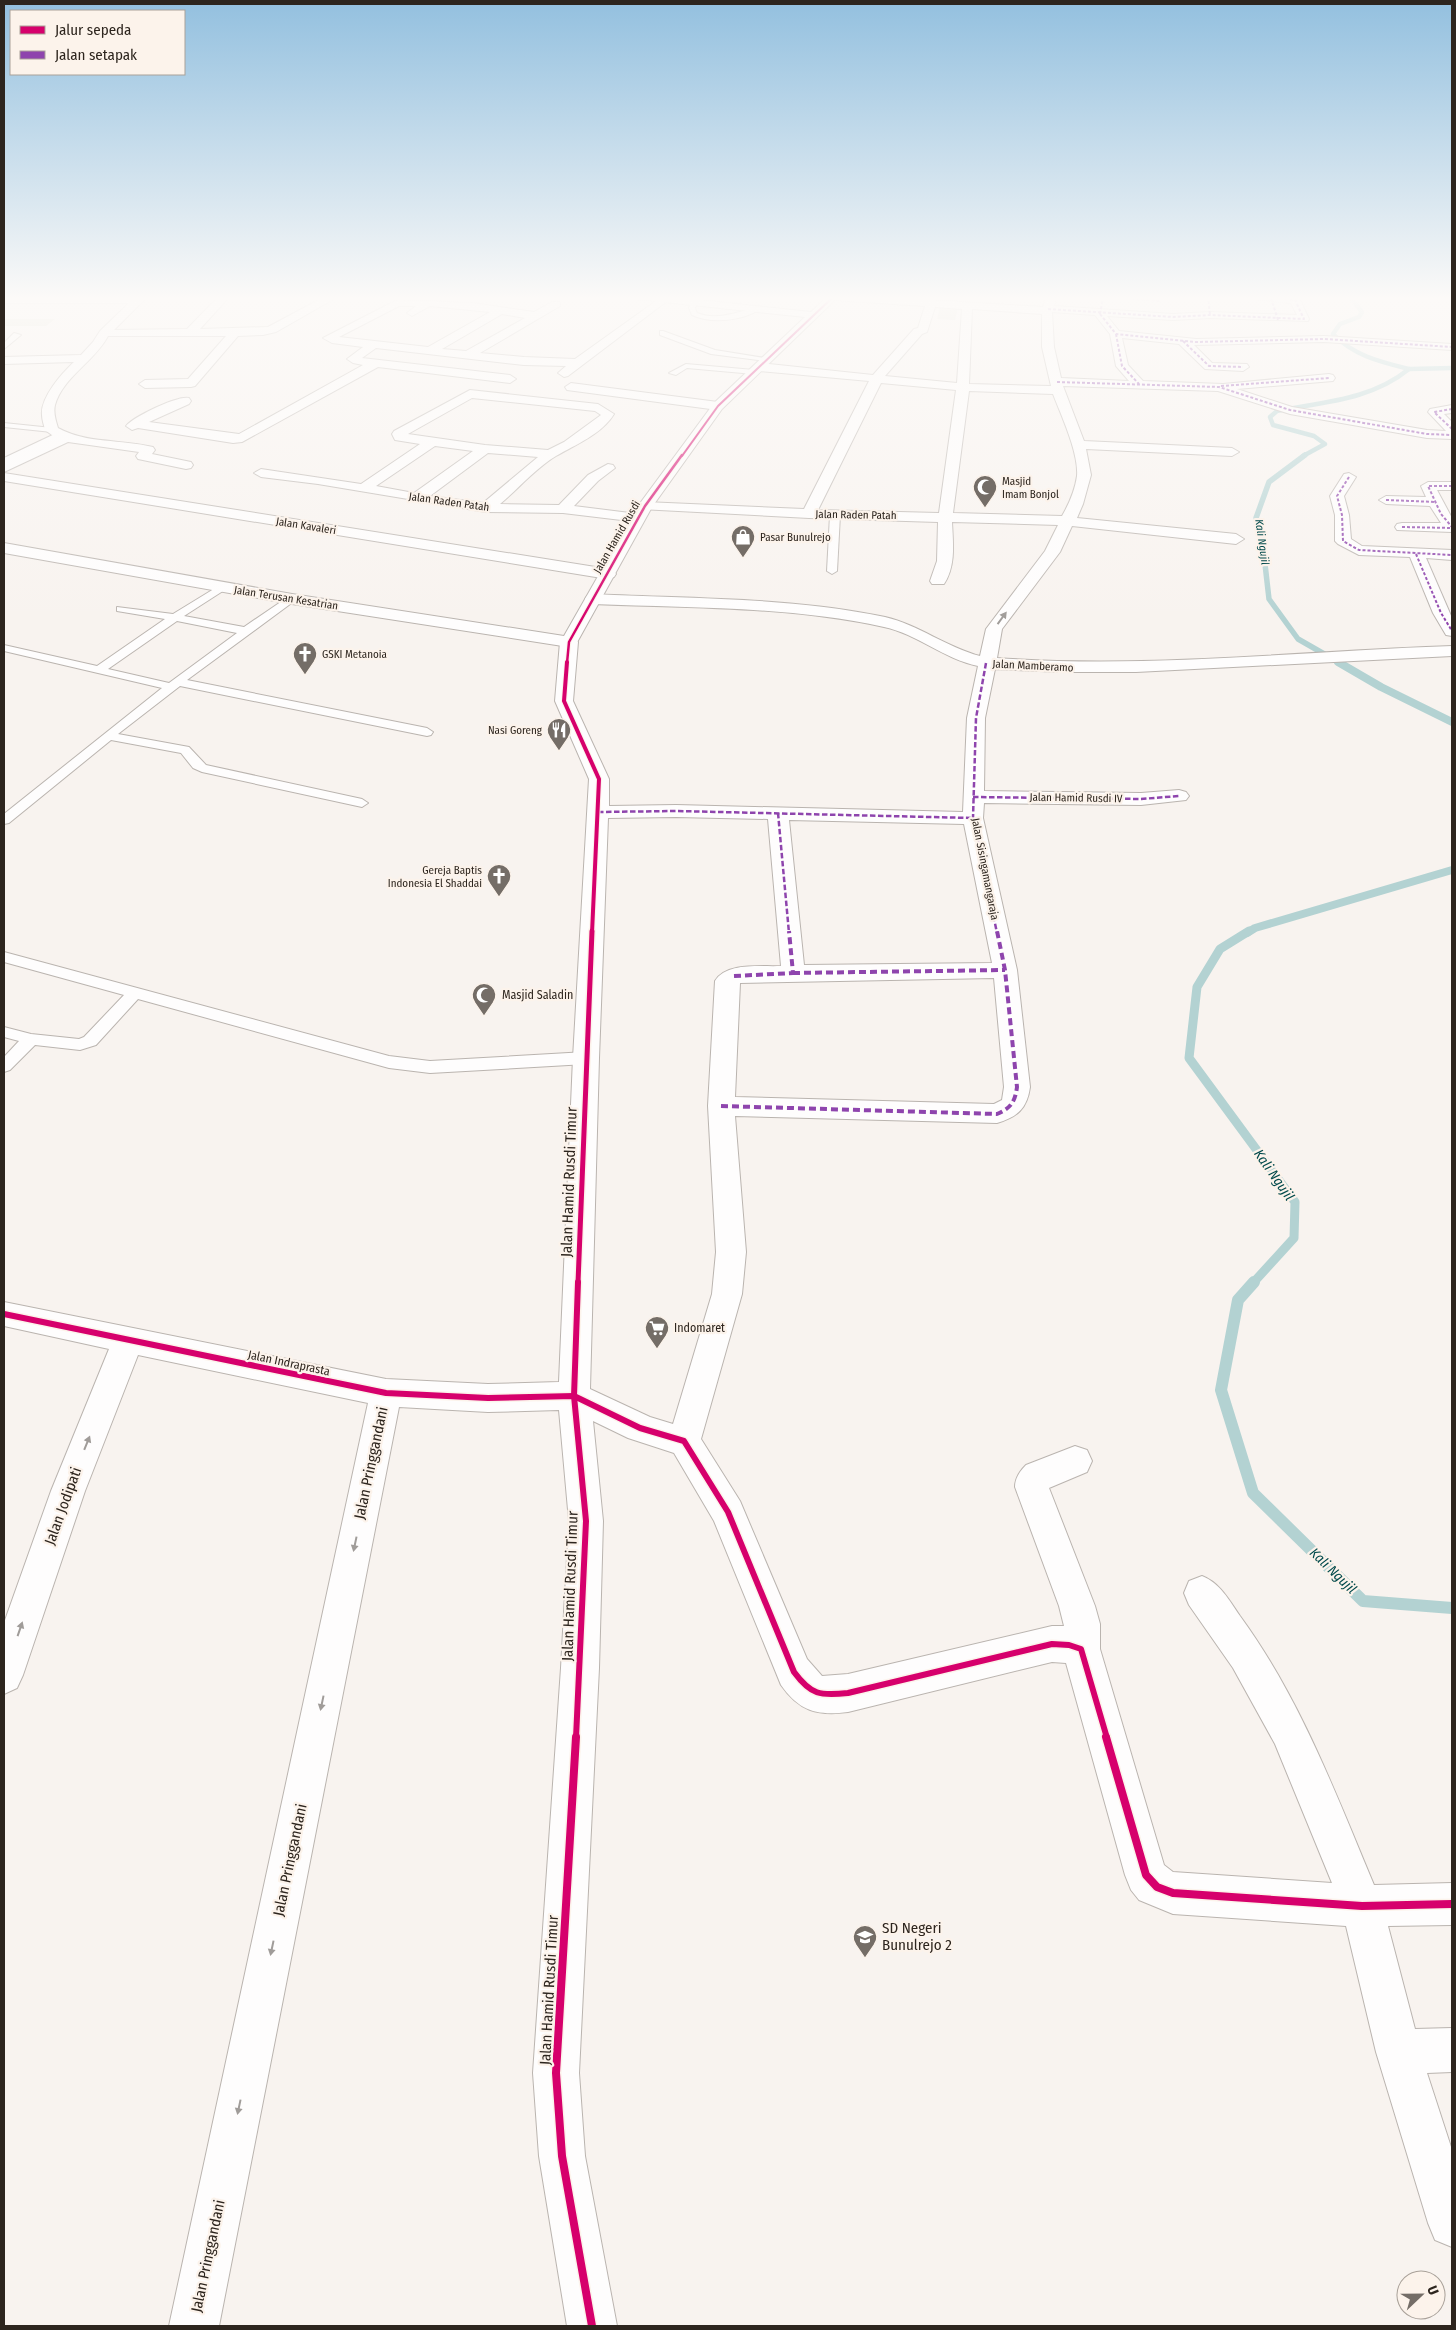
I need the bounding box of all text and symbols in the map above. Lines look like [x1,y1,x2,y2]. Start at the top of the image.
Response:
legend [10,10,185,75]
text: Jalur sepeda [55,21,131,39]
text: Jalan setapak [55,46,137,64]
mosque icon: Masjid Imam Bonjol [972,474,998,508]
place label: Masjid Imam Bonjol [1002,475,1059,501]
street label: Jalan Raden Patah [408,490,490,514]
street label: Jalan Hamid Rusdi [591,498,643,576]
street label: Jalan Raden Patah [815,508,897,522]
street label: Jalan Kavaleri [275,515,337,537]
water label: Kali Ngujil [1252,518,1272,566]
shop icon: Pasar Bunulrejo [730,524,756,558]
place label: Pasar Bunulrejo [760,531,831,544]
street label: Jalan Terusan Kesatrian [233,583,339,613]
one-way arrow [997,611,1007,625]
church icon: GSKI Metanoia [292,641,318,675]
place label: GSKI Metanoia [322,648,387,661]
street label: Jalan Mamberamo [992,657,1074,675]
restaurant icon: Nasi Goreng [546,717,572,751]
place label: Nasi Goreng [488,724,543,737]
street label: Jalan Hamid Rusdi IV [1029,791,1123,805]
street label: Jalan Sisingamangaraja [969,817,1001,921]
church icon: Gereja Baptis Indonesia El Shaddai [486,863,512,897]
place label: Gereja Baptis Indonesia El Shaddai [388,864,482,890]
mosque icon: Masjid Saladin [471,982,497,1016]
place label: Masjid Saladin [502,988,573,1002]
street label: Jalan Hamid Rusdi Timur [557,1106,581,1257]
water label: Kali Ngujil [1250,1146,1298,1204]
supermarket icon: Indomaret [644,1315,670,1349]
place label: Indomaret [674,1321,725,1335]
street label: Jalan Indraprasta [247,1347,331,1379]
street label: Jalan Pringgandani [350,1405,392,1521]
one-way arrow [83,1436,91,1451]
street label: Jalan Jodipati [41,1465,85,1547]
street label: Jalan Hamid Rusdi Timur [558,1510,582,1661]
one-way arrow [350,1536,358,1552]
water label: Kali Ngujil [1306,1544,1360,1598]
one-way arrow [17,1622,24,1637]
one-way arrow [318,1695,326,1711]
street label: Jalan Pringgandani [269,1802,311,1918]
street label: Jalan Hamid Rusdi Timur [536,1914,562,2066]
place label: SD Negeri Bunulrejo 2 [882,1919,952,1954]
school or university icon: SD Negeri Bunulrejo 2 [852,1924,878,1958]
one-way arrow [267,1940,275,1956]
one-way arrow [235,2099,243,2115]
street label: Jalan Pringgandani [187,2198,229,2314]
north arrow [1396,2270,1446,2320]
text: U [1423,2283,1442,2297]

